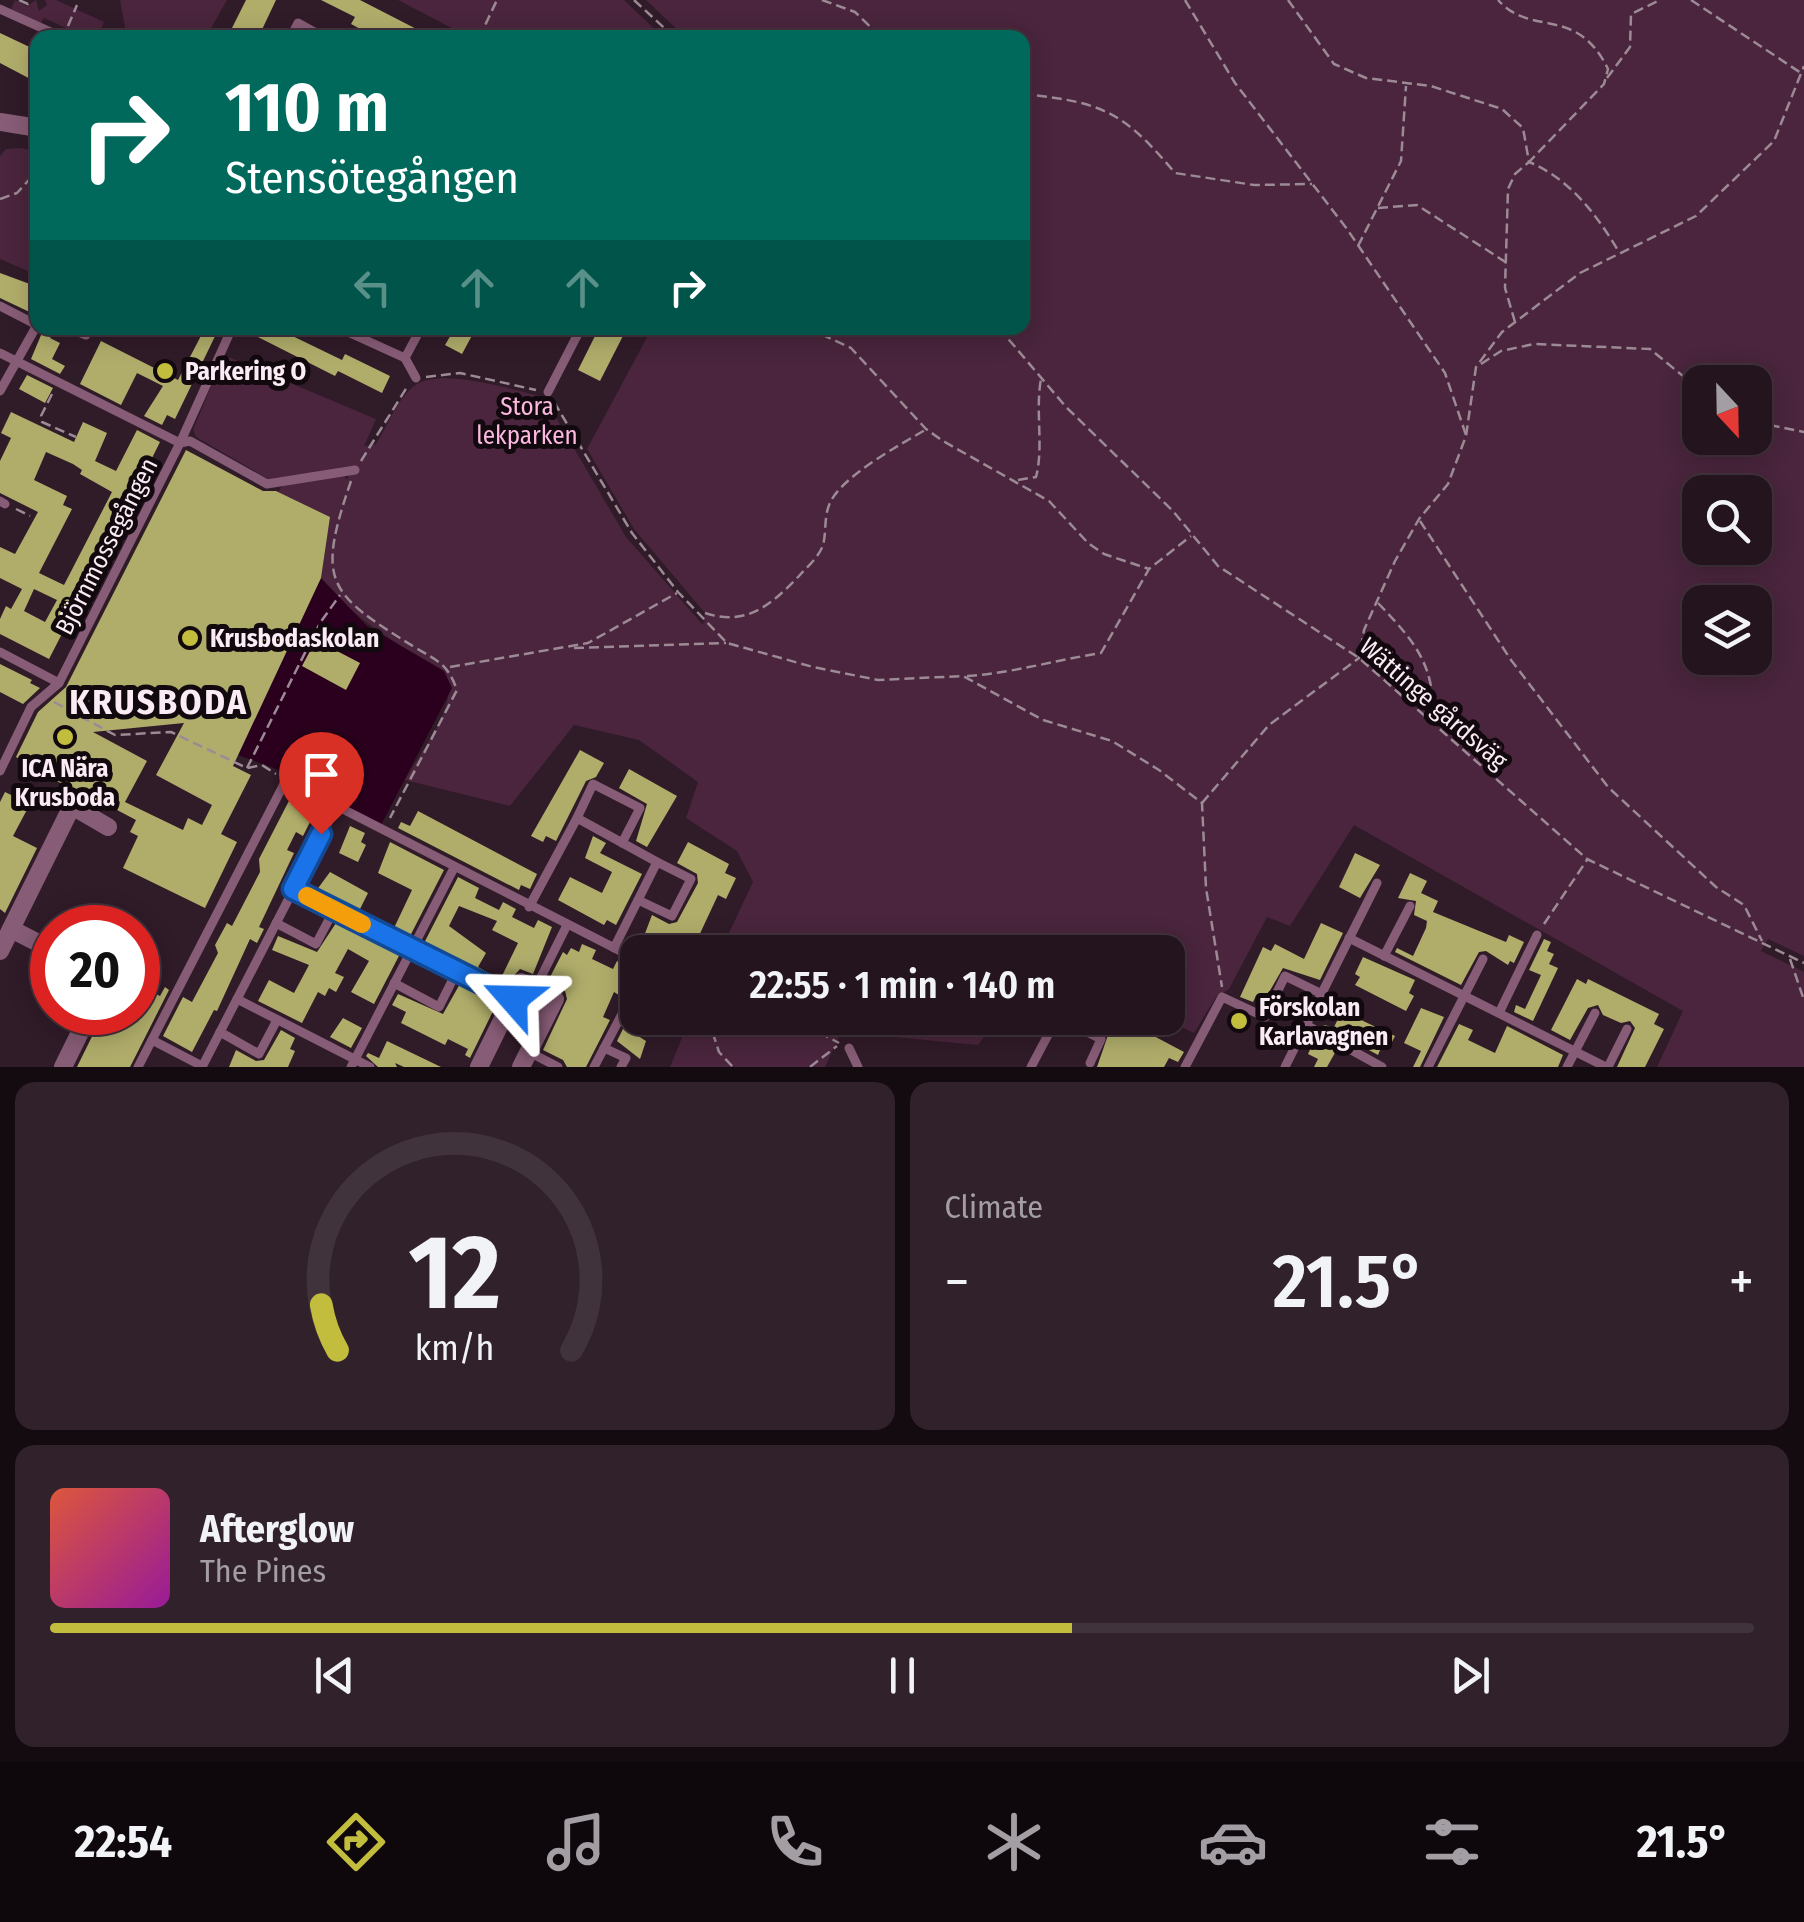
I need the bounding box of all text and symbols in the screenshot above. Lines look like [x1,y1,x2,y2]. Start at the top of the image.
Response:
text: 110 m [225,66,389,150]
icon: right [60,70,190,200]
text: Stensötegången [225,151,519,205]
icon: left [345,260,400,315]
icon: ahead [450,260,505,315]
icon: ahead [555,260,610,315]
icon: right [660,260,715,315]
place label: Parkering O [185,357,306,387]
marker: Parkering O [154,360,176,382]
north arrow [1682,365,1772,455]
map controls [1682,365,1772,675]
park label: Stora lekparken [476,392,578,451]
street label: Björnmossegången [49,453,164,640]
button: search [1682,475,1772,565]
button: layers [1682,585,1772,675]
place label: Krusbodaskolan [210,624,379,654]
marker: Krusbodaskolan [179,627,201,649]
street label: Wättinge gårdsväg [1354,632,1513,776]
district label: KRUSBODA [69,681,249,723]
marker: ICA Nära Krusboda [54,726,76,748]
pin [279,732,364,835]
icon: arrive [294,747,349,802]
place label: ICA Nära Krusboda [15,754,115,813]
speed limit sign: 20 [30,905,160,1035]
position arrow [461,947,565,1051]
text: 22:55 · 1 min · 140 m [750,962,1055,1008]
place label: Förskolan Karlavagnen [1259,993,1388,1052]
marker: Förskolan Karlavagnen [1228,1010,1250,1032]
text: Climate [945,1188,1043,1226]
text: 12 [409,1211,501,1336]
text: 21.5° [1273,1237,1425,1327]
text: − [945,1249,969,1315]
text: + [1729,1249,1754,1315]
text: km/h [415,1327,495,1369]
text: Afterglow [200,1506,354,1552]
text: The Pines [200,1552,326,1590]
icon: previous [307,1648,362,1703]
icon: pause [875,1648,930,1703]
icon: next [1443,1648,1498,1703]
icon: directions [321,1807,391,1877]
icon: music [541,1807,611,1877]
icon: phone [760,1807,830,1877]
icon: climate [979,1807,1049,1877]
icon: car [1198,1807,1268,1877]
icon: filters [1417,1807,1487,1877]
text: 22:54 [75,1815,172,1869]
text: 21.5° [1637,1815,1729,1869]

